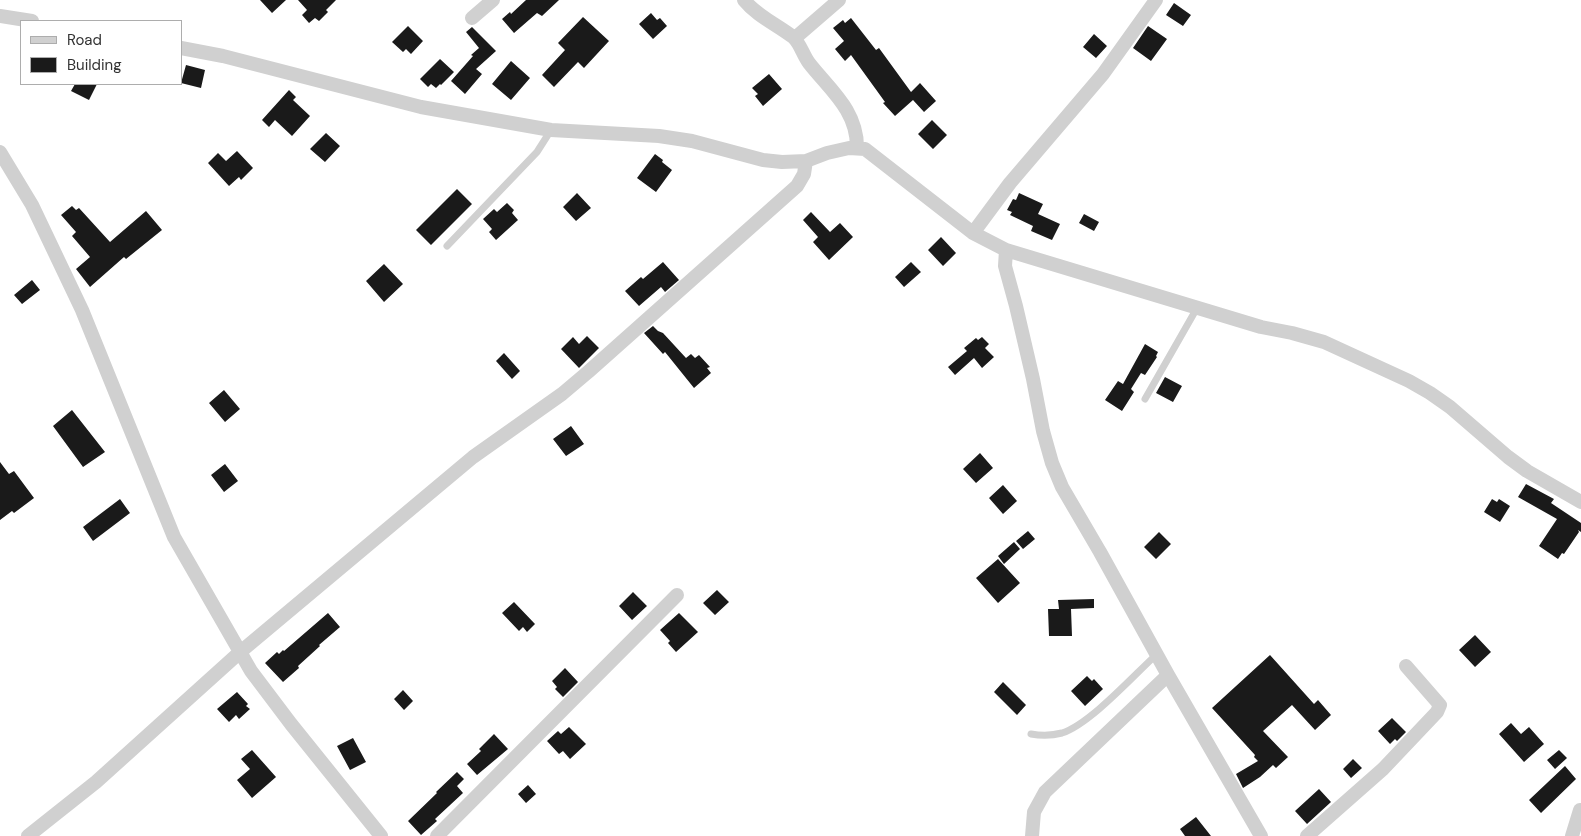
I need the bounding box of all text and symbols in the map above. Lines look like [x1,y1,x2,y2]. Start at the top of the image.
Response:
legend [20,20,182,85]
text: Road [67,30,102,50]
text: Building [67,55,122,75]

